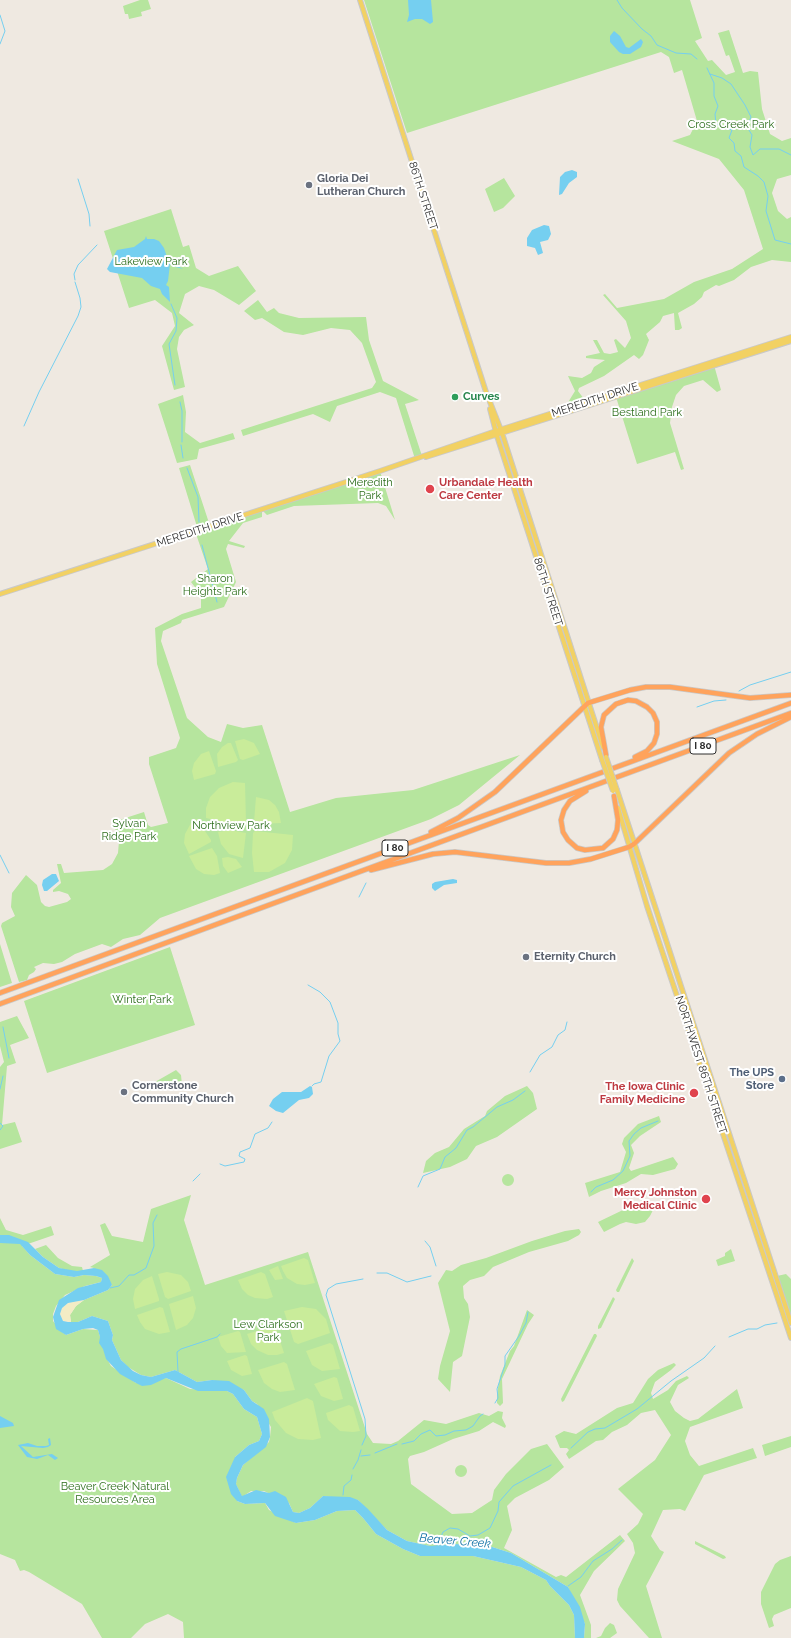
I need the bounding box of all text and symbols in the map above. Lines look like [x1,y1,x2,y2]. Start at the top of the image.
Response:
park label: Cross Creek Park [688,118,774,132]
street label: 86TH STREET [406,160,440,232]
place label: Gloria Dei Lutheran Church [317,172,406,198]
marker: Gloria Dei Lutheran Church [304,180,314,190]
park label: Lakeview Park [114,255,188,269]
street label: MEREDITH DRIVE [550,380,640,420]
place label: Curves [463,390,499,404]
marker: Curves [450,392,460,402]
park label: Bestland Park [612,406,682,420]
park label: Meredith Park [347,476,393,502]
place label: Urbandale Health Care Center [439,476,533,502]
marker: Urbandale Health Care Center [424,483,436,495]
street label: MEREDITH DRIVE [155,510,245,550]
street label: 86TH STREET [531,556,565,628]
park label: Sharon Heights Park [183,572,247,598]
road number: I 80 [690,738,716,754]
park label: Sylvan Ridge Park [102,817,156,843]
park label: Northview Park [192,819,270,833]
road number: I 80 [382,840,408,856]
place label: Eternity Church [534,950,616,964]
marker: Eternity Church [521,952,531,962]
park label: Winter Park [112,993,172,1007]
street label: NORTHWEST 86TH STREET [672,994,730,1136]
place label: The UPS Store [729,1066,774,1092]
marker: The UPS Store [777,1074,787,1084]
place label: Cornerstone Community Church [132,1079,234,1105]
place label: The Iowa Clinic Family Medicine [600,1080,685,1106]
marker: Cornerstone Community Church [119,1087,129,1097]
marker: The Iowa Clinic Family Medicine [688,1087,700,1099]
place label: Mercy Johnston Medical Clinic [614,1186,697,1212]
marker: Mercy Johnston Medical Clinic [700,1193,712,1205]
park label: Lew Clarkson Park [234,1318,302,1344]
park label: Beaver Creek Natural Resources Area [61,1480,169,1506]
water label: Beaver Creek [419,1531,491,1551]

